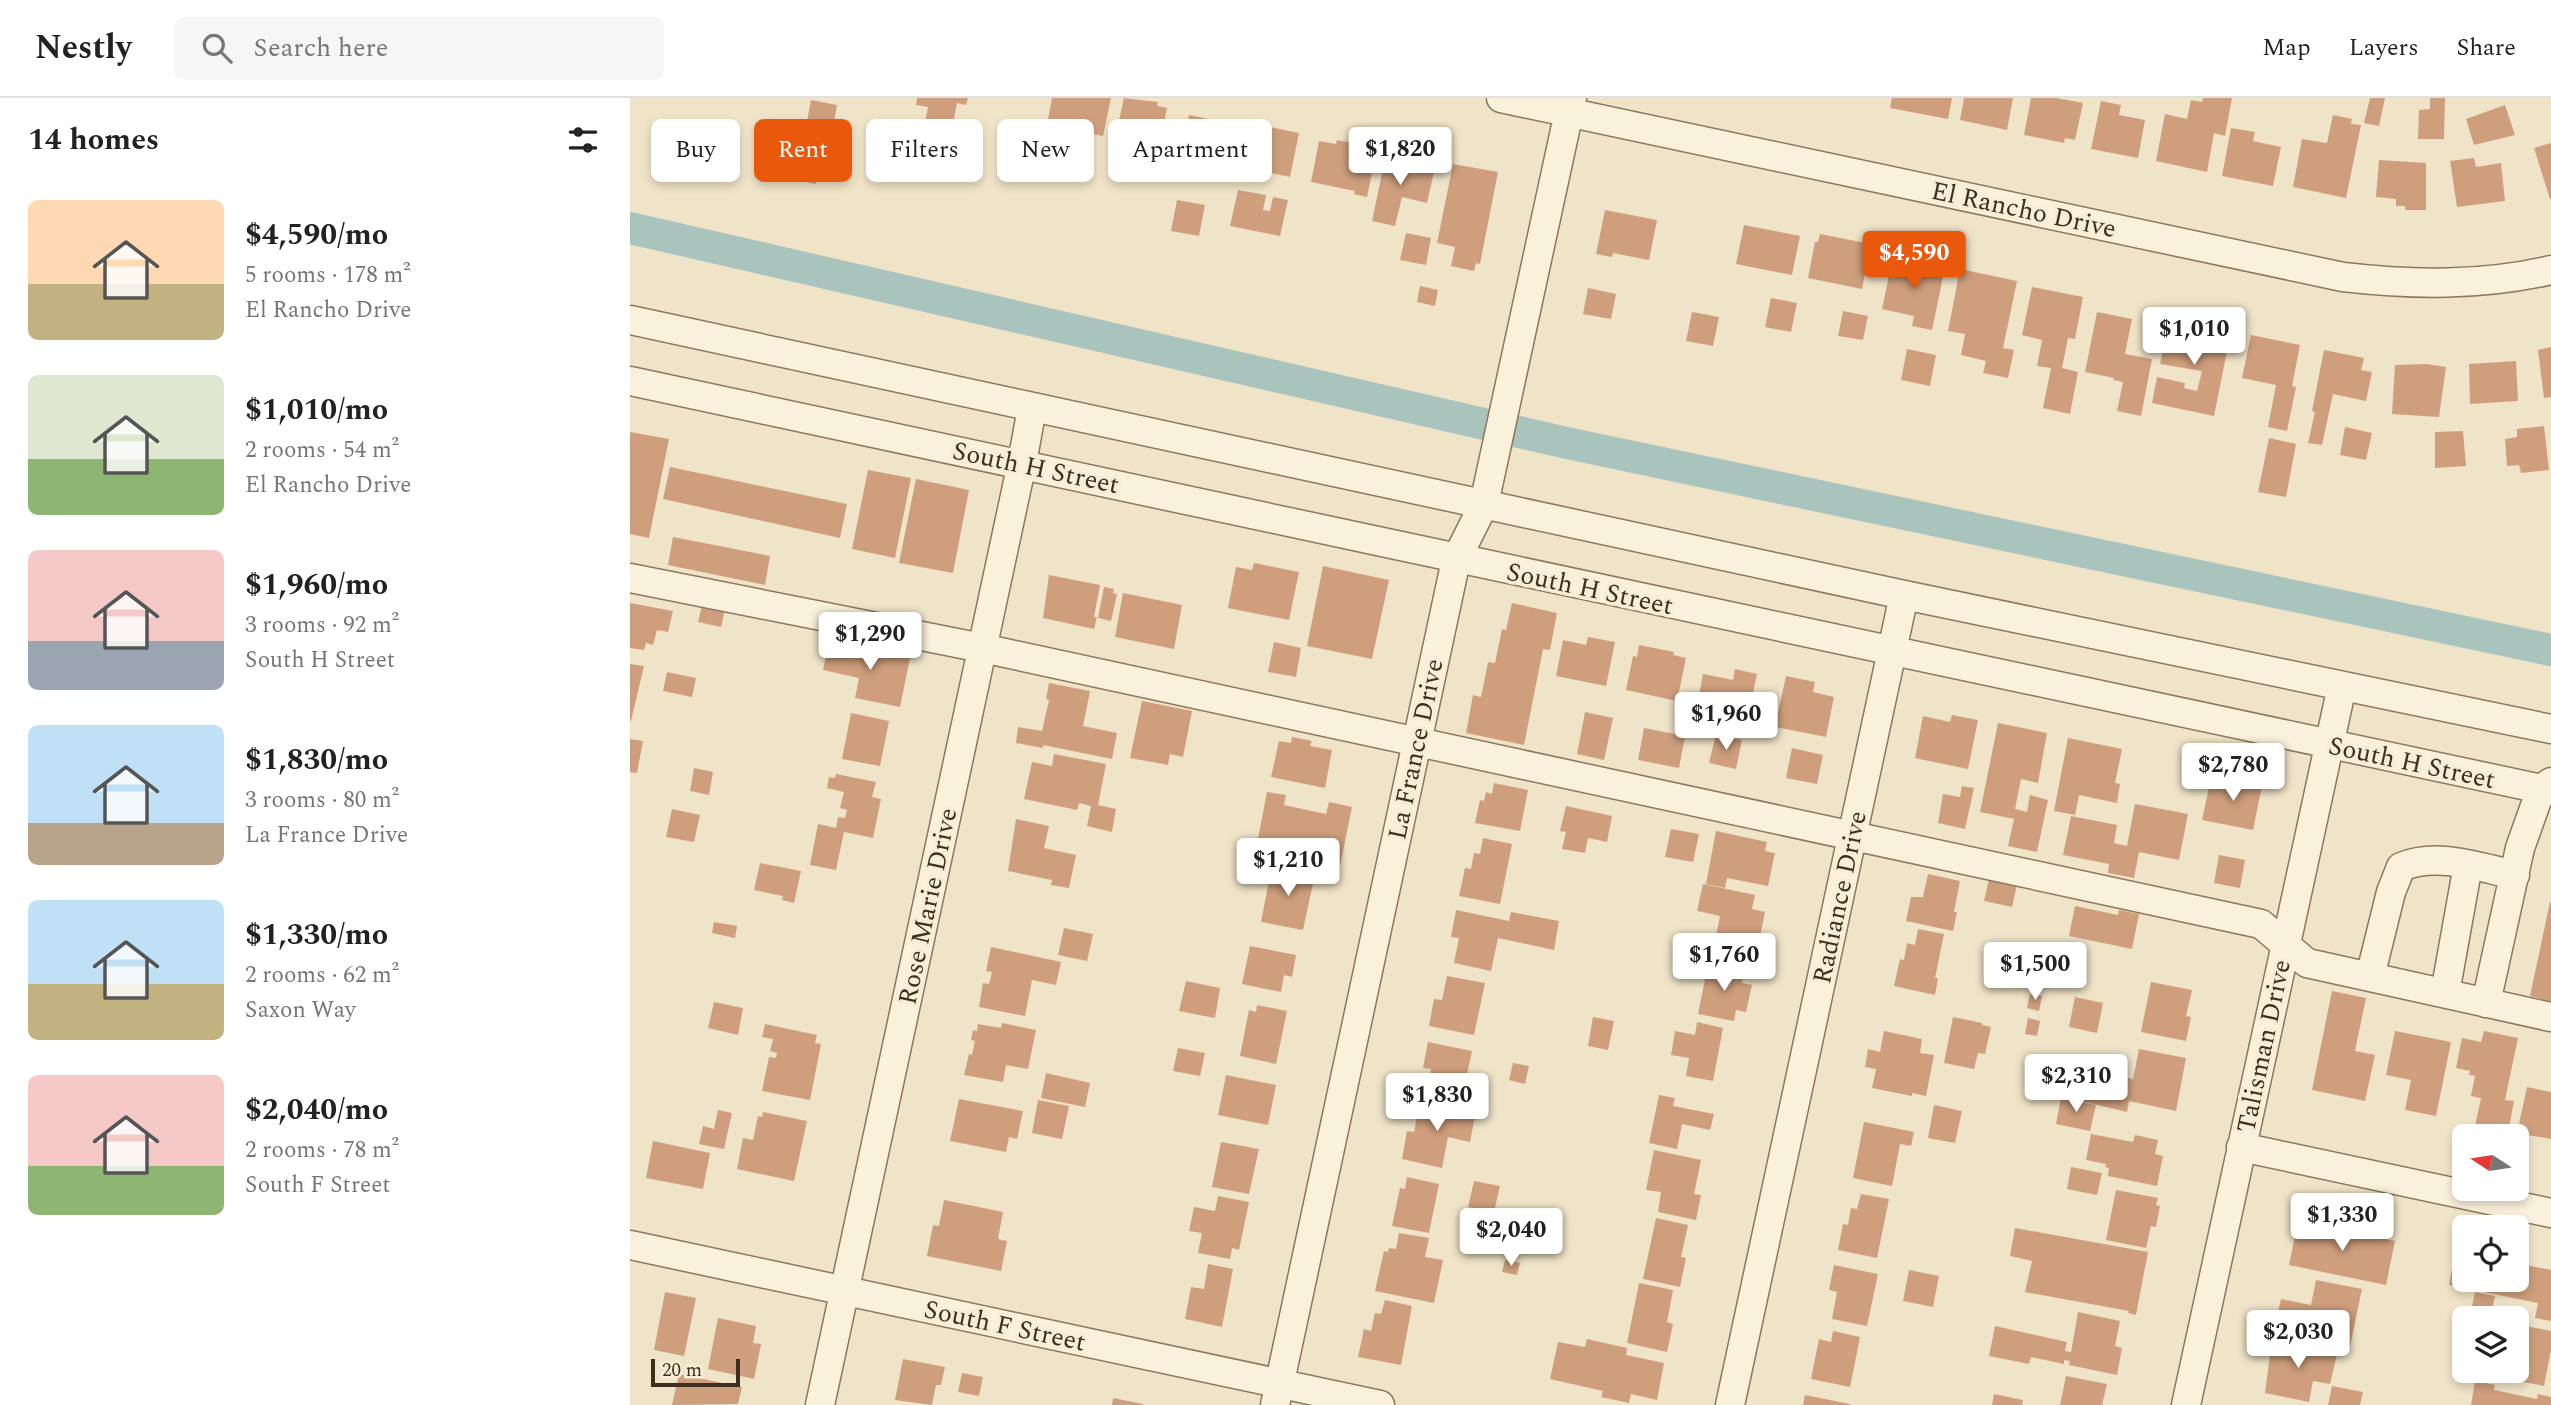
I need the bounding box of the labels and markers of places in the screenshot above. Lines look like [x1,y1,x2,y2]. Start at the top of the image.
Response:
pin: $1,820 [1343,127,1457,187]
pin: $4,590 [1857,232,1971,291]
pin: $1,010 [2137,308,2251,367]
pin: $1,290 [813,612,927,672]
pin: $1,960 [1669,692,1783,752]
pin: $2,780 [2176,744,2290,803]
pin: $1,210 [1231,838,1345,898]
pin: $1,760 [1667,934,1781,993]
pin: $1,500 [1978,942,2092,1002]
pin: $2,310 [2019,1054,2133,1114]
pin: $1,830 [1380,1074,1494,1133]
pin: $1,330 [2285,1194,2399,1253]
pin: $2,040 [1454,1208,1568,1268]
pin: $2,030 [2241,1310,2355,1370]

